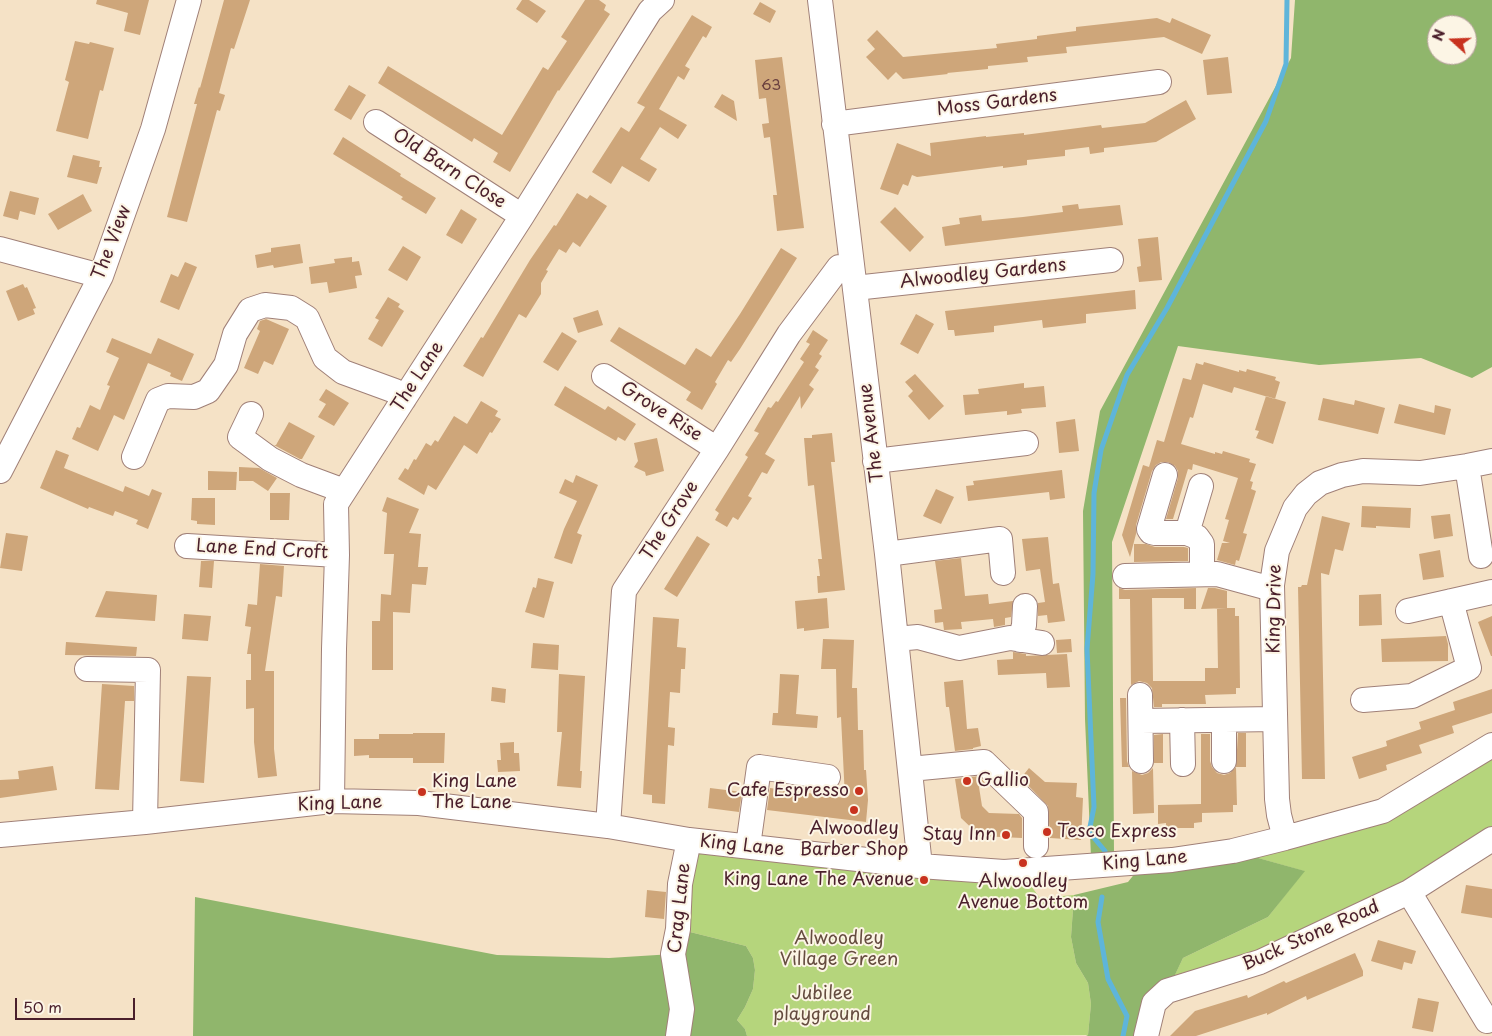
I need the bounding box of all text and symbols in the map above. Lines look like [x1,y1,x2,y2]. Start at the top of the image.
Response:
north arrow [1427,15,1477,65]
text: N [1427,26,1450,44]
house number: 63 [761,77,781,95]
street label: Moss Gardens [936,85,1058,121]
street label: Old Barn Close [388,124,510,214]
street label: The View [88,203,136,283]
street label: Alwoodley Gardens [899,255,1067,293]
street label: The Lane [387,338,449,416]
street label: Grove Rise [616,378,706,446]
street label: The Avenue [855,382,889,484]
street label: The Grove [636,477,704,565]
street label: Lane End Croft [195,536,329,564]
street label: King Drive [1263,564,1287,654]
place label: Gallio [977,770,1029,792]
place label: King Lane The Lane [432,771,517,814]
marker: Gallio [961,775,973,787]
place label: Cafe Espresso [727,780,849,802]
marker: Cafe Espresso [853,785,865,797]
marker: King Lane The Lane [416,786,428,798]
street label: King Lane [297,792,383,816]
marker: Alwoodley Barber Shop [848,804,860,816]
place label: Alwoodley Barber Shop [800,818,908,861]
place label: Tesco Express [1057,821,1177,843]
place label: Stay Inn [922,824,996,846]
marker: Tesco Express [1041,826,1053,838]
marker: Stay Inn [1000,829,1012,841]
street label: King Lane [699,831,785,861]
street label: King Lane [1102,847,1188,875]
marker: Alwoodley Avenue Bottom [1017,857,1029,869]
street label: Crag Lane [665,862,695,954]
place label: King Lane The Avenue [723,869,914,891]
place label: Alwoodley Avenue Bottom [958,871,1088,914]
marker: King Lane The Avenue [918,874,930,886]
street label: Buck Stone Road [1239,896,1383,976]
park label: Alwoodley Village Green [780,928,898,971]
park label: Jubilee playground [773,983,871,1026]
scale bar [18,988,138,1020]
text: 50 m [23,995,62,1018]

